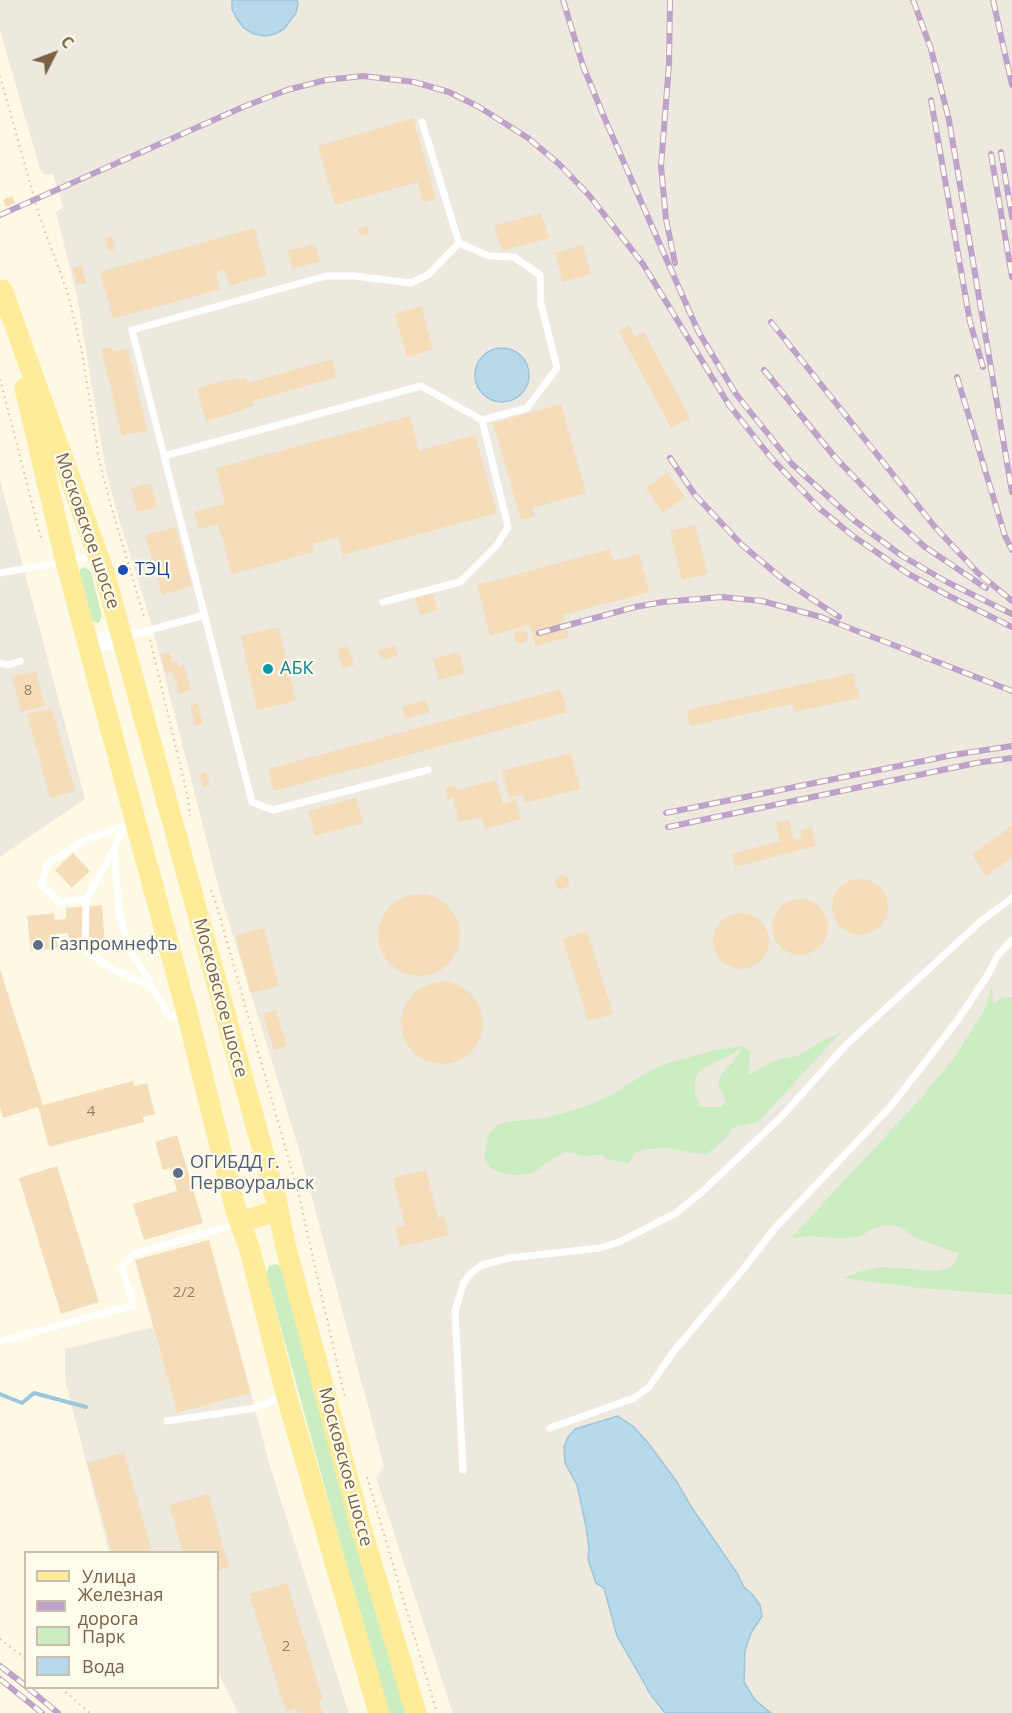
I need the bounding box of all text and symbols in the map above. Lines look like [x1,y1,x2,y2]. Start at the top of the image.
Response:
north arrow [24,24,84,84]
text: С [56,31,79,53]
street label: Московское шоссе [50,450,124,612]
place label: ТЭЦ [135,559,170,581]
marker: ТЭЦ [116,563,130,577]
place label: АБК [280,658,313,680]
marker: АБК [261,662,275,676]
house number: 8 [24,682,32,700]
street label: Московское шоссе [188,916,252,1080]
place label: Газпромнефть [50,934,178,956]
marker: Газпромнефть [31,938,45,952]
house number: 4 [87,1103,95,1121]
place label: ОГИБДД г. Первоуральск [190,1152,314,1194]
marker: ОГИБДД г. Первоуральск [171,1166,185,1180]
house number: 2/2 [173,1284,195,1302]
street label: Московское шоссе [313,1385,377,1549]
legend [24,1551,219,1689]
text: Улица [82,1564,136,1588]
text: Железная дорога [78,1582,163,1630]
text: Парк [82,1624,125,1648]
house number: 2 [282,1638,290,1656]
text: Вода [82,1654,125,1678]

